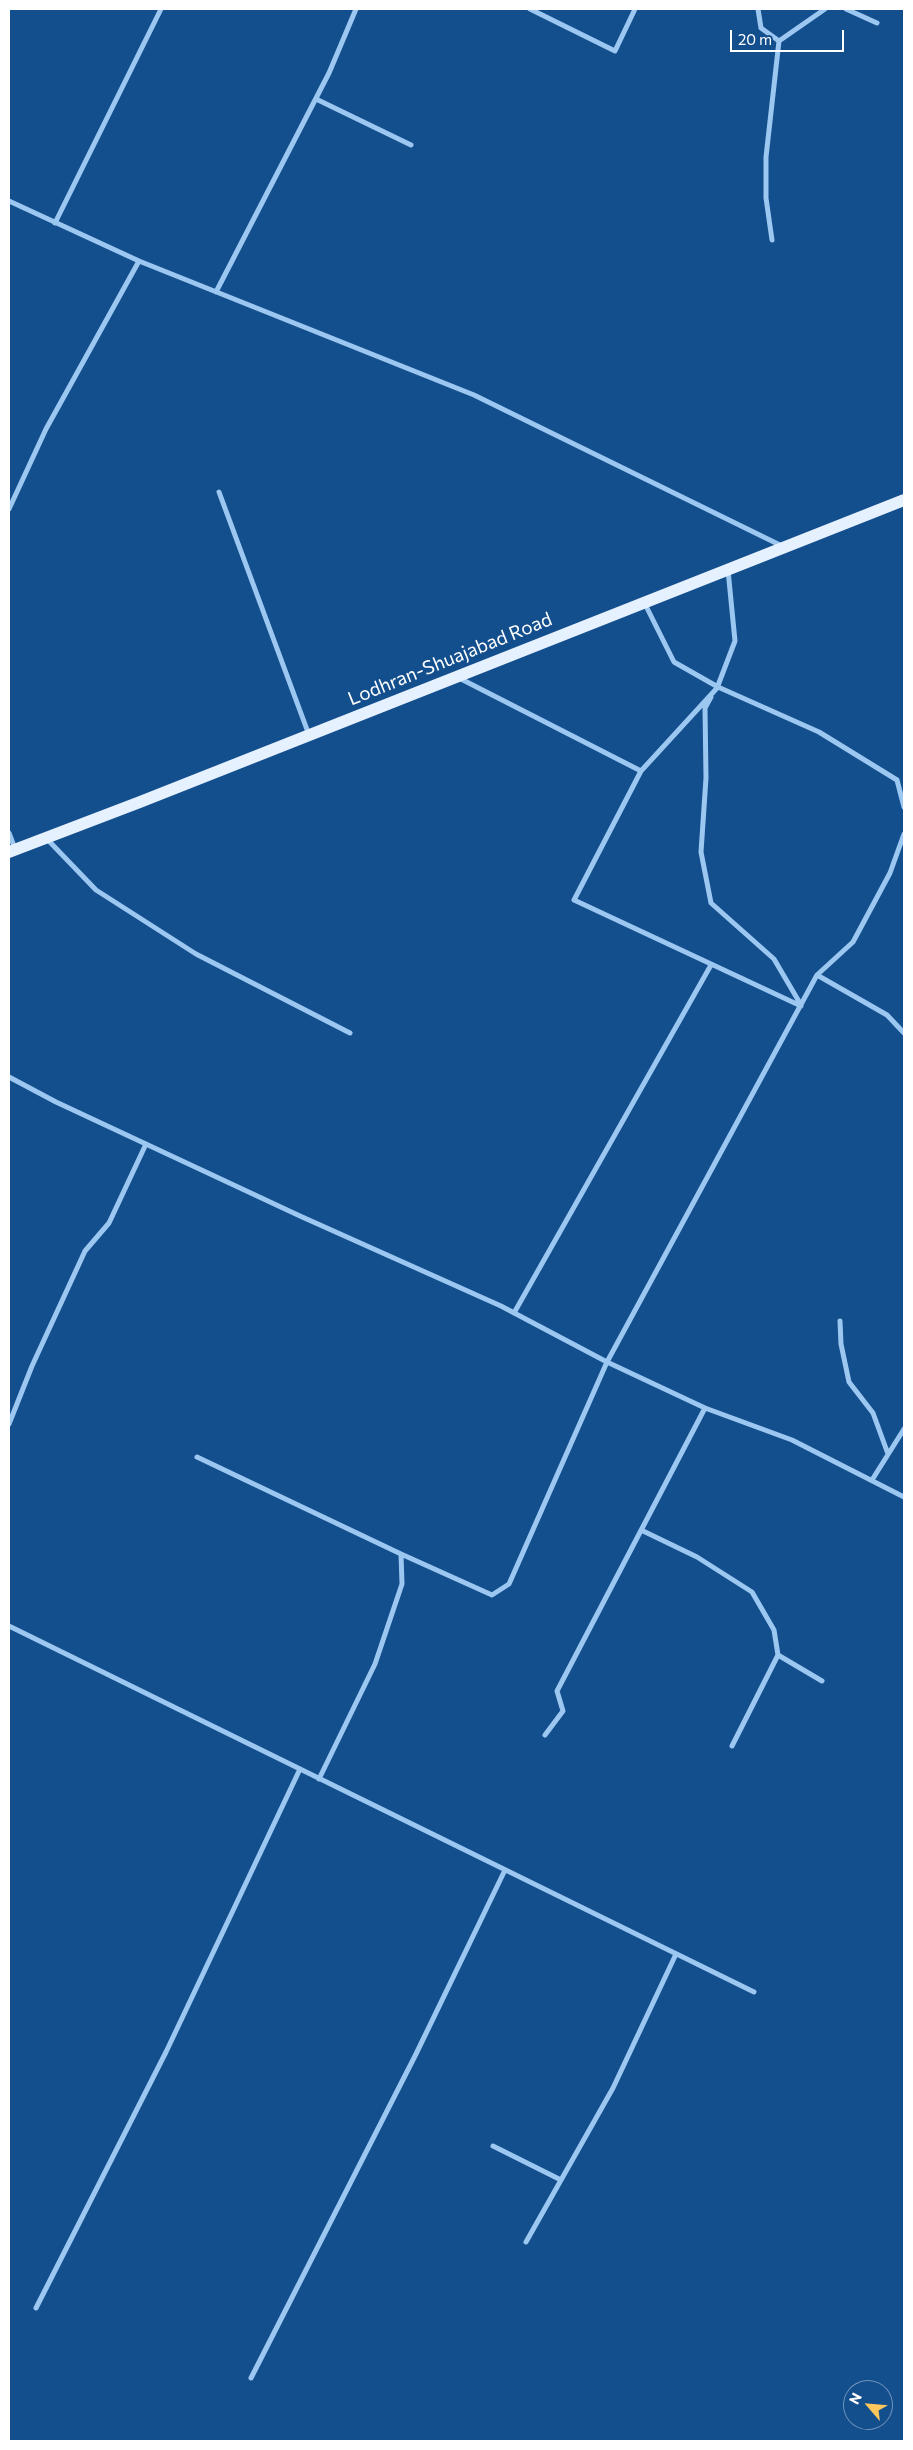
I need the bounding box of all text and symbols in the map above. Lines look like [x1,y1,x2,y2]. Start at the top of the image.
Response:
scale bar [733,20,847,52]
text: 20 m [738,30,772,48]
street label: Lodhran-Shuajabad Road [345,608,555,710]
north arrow [843,2380,893,2430]
text: N [845,2390,865,2407]

